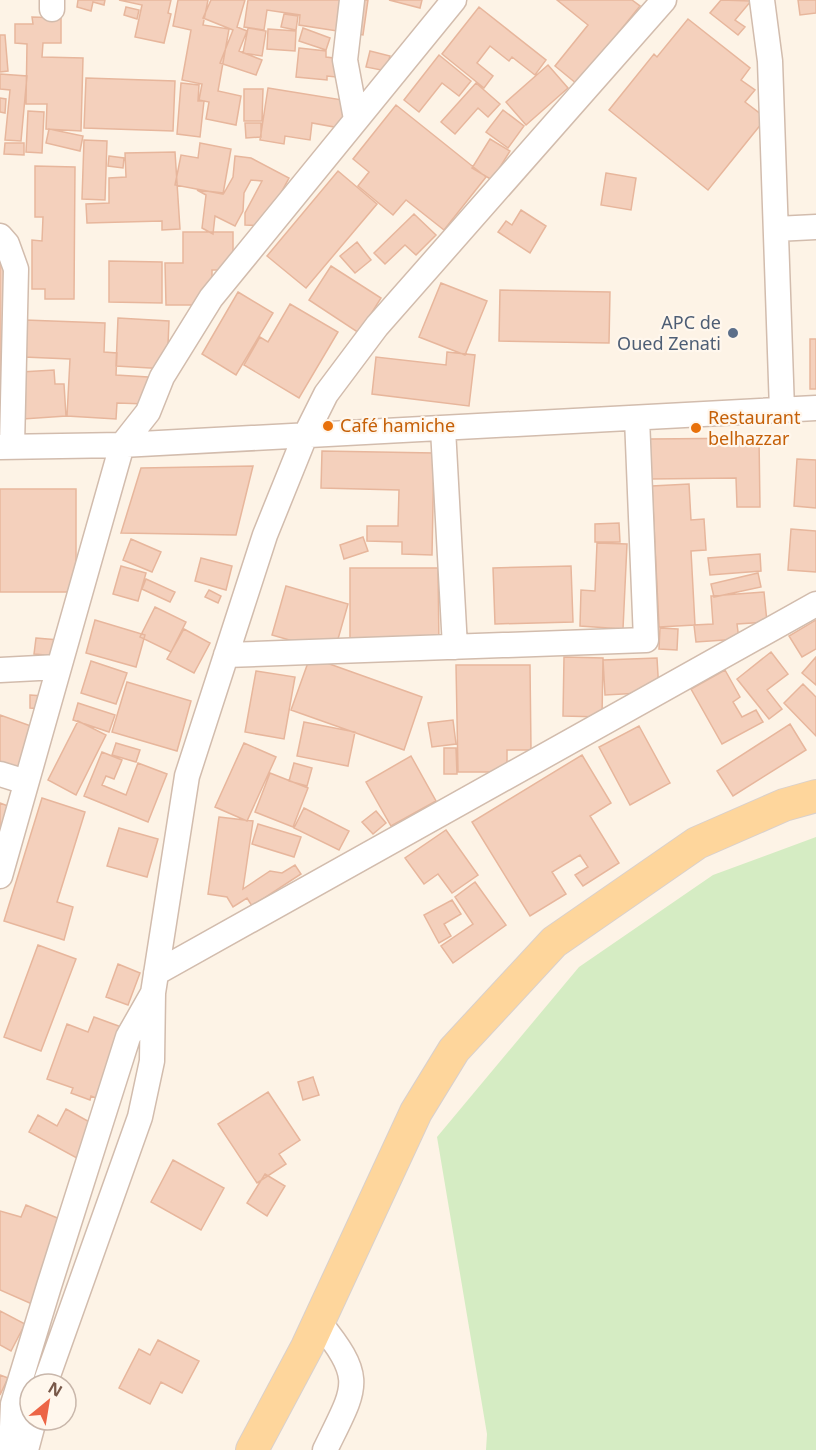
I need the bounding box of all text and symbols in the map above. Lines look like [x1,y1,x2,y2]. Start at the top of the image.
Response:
place label: APC de Oued Zenati [617,310,721,355]
marker: APC de Oued Zenati [726,326,740,340]
place label: Restaurant belhazzar [708,405,801,450]
place label: Café hamiche [340,413,455,437]
marker: Café hamiche [321,419,335,433]
marker: Restaurant belhazzar [689,421,703,435]
north arrow [18,1372,78,1432]
text: N [44,1376,67,1402]

